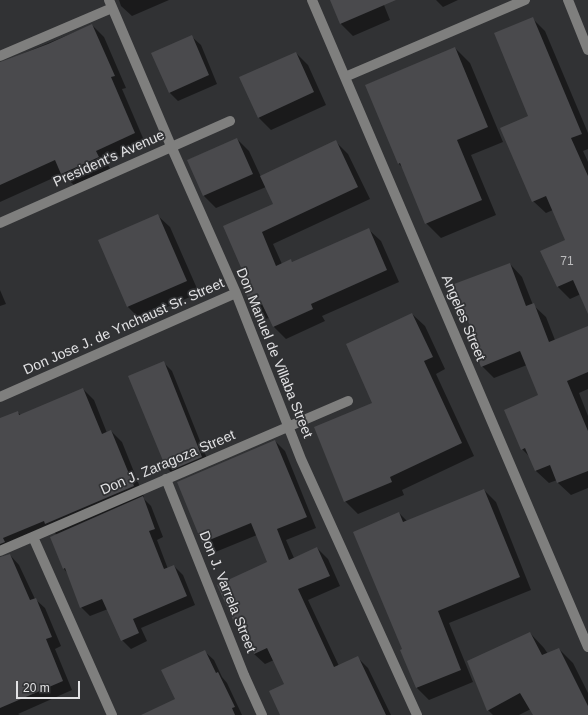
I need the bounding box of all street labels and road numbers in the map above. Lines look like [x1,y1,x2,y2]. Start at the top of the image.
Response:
street label: President's Avenue [51,127,167,191]
street label: Don Manuel de Villaba Street [232,266,316,440]
street label: Angeles Street [437,272,489,364]
street label: Don Jose J. de Ynchaust Sr. Street [21,275,227,379]
street label: Don J. Zaragoza Street [98,427,238,499]
street label: Don J. Varrela Street [195,529,259,655]

